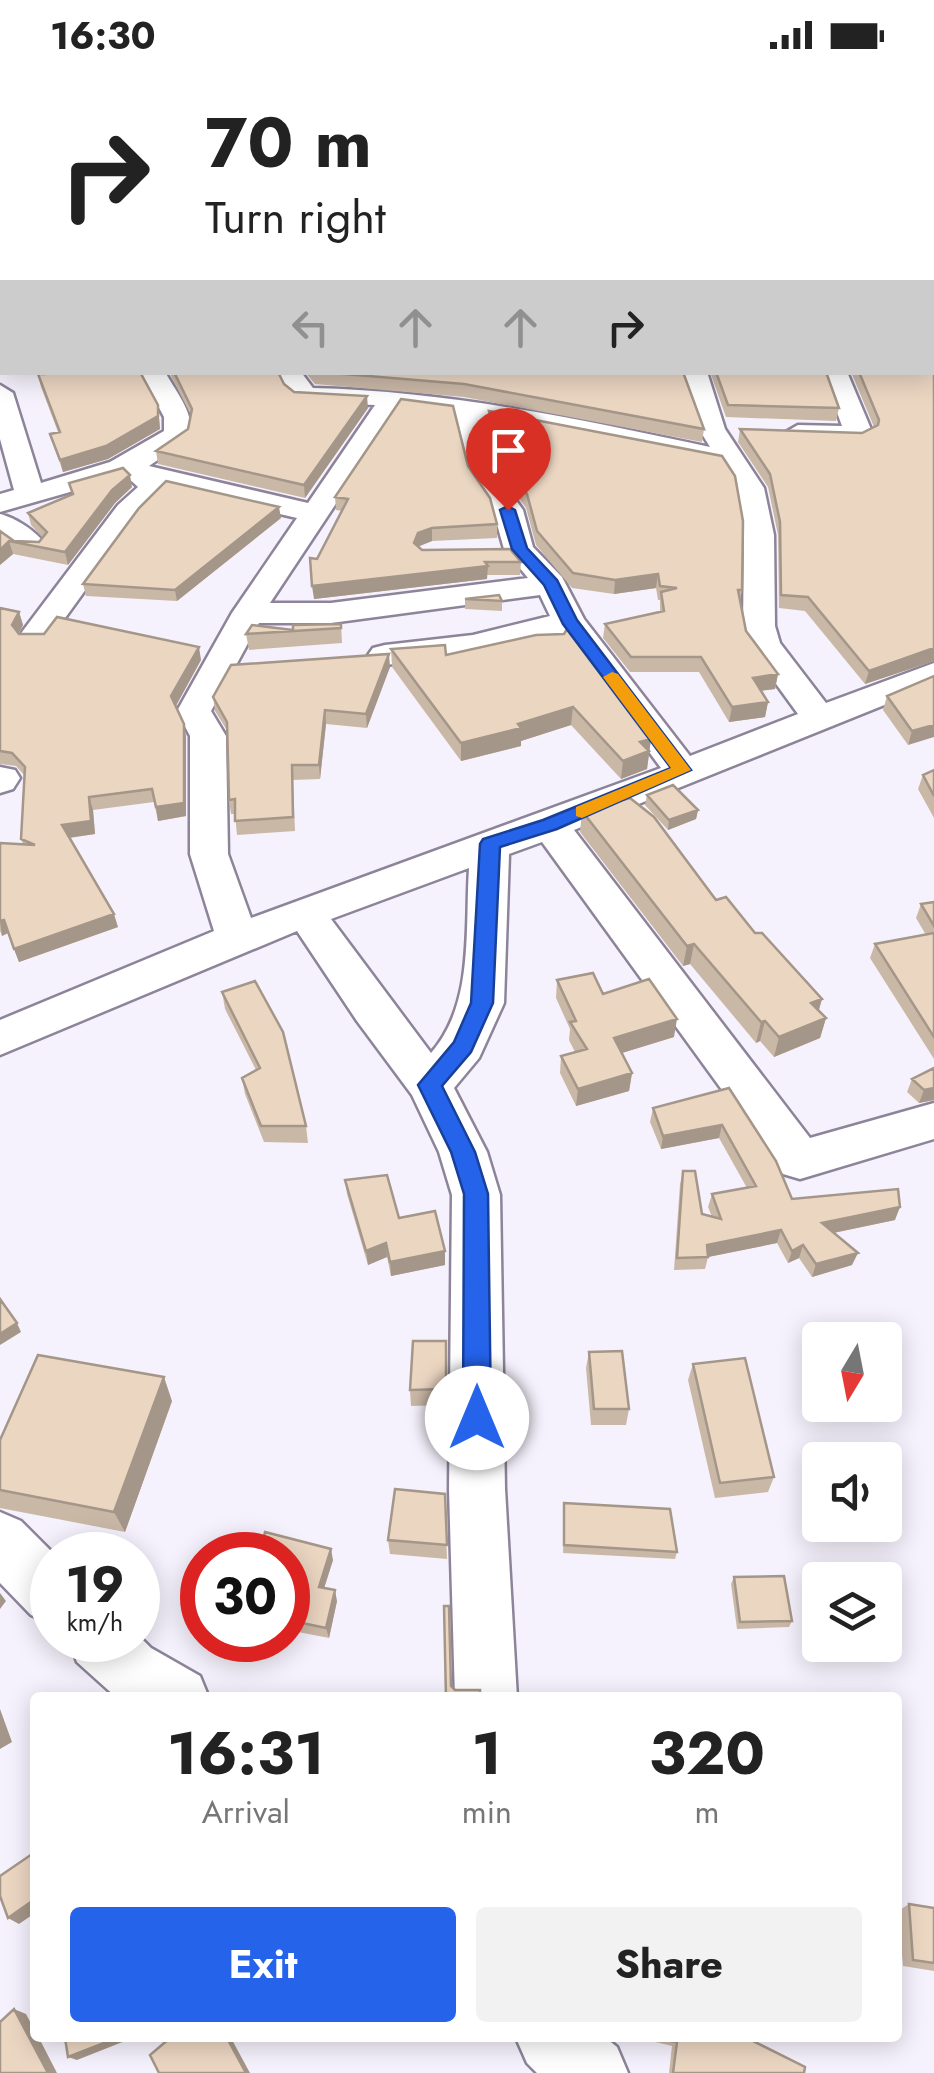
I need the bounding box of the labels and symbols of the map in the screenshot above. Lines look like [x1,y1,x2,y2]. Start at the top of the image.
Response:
pin [466,408,551,511]
north arrow [802,1322,902,1422]
position arrow [425,1366,529,1470]
speed limit sign: 30 [180,1532,310,1662]

